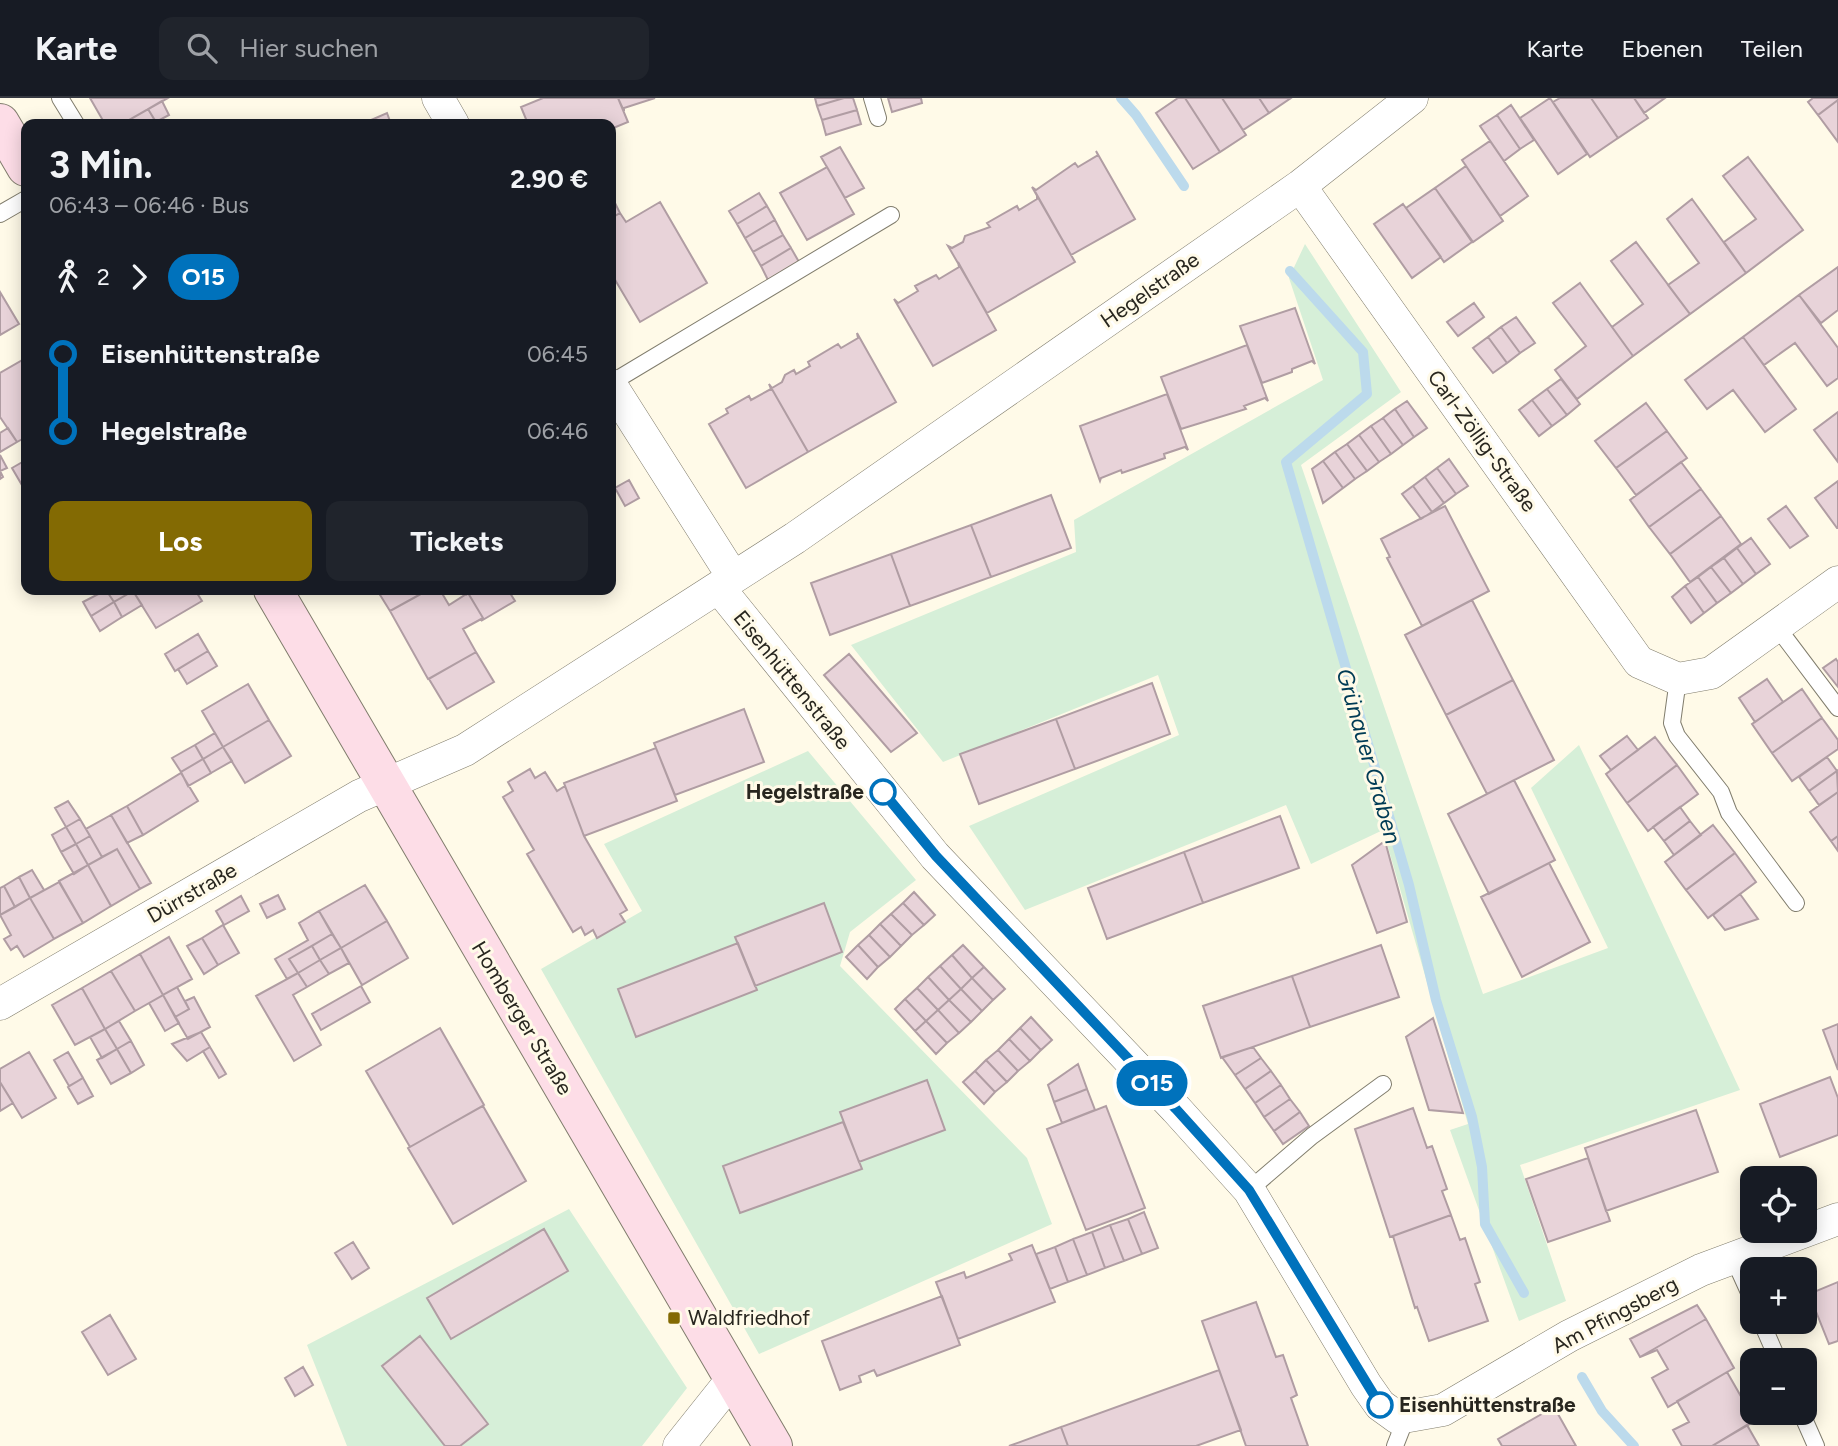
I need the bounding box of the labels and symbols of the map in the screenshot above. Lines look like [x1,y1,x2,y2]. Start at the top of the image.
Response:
street label: Hegelstraße [1096,247,1204,333]
street label: Carl-Zöllig-Straße [1423,365,1542,516]
street label: Eisenhüttenstraße [729,605,856,754]
water label: Grünauer Graben [1331,665,1407,847]
place label: Hegelstraße [746,779,864,804]
marker: Hegelstraße [870,779,896,805]
street label: Dürrstraße [143,857,241,928]
street label: Homberger Straße [467,936,578,1099]
line badge: O15 [1112,1060,1192,1106]
street label: Am Pfingsberg [1547,1271,1682,1358]
place label: Waldfriedhof [688,1305,810,1330]
marker: Waldfriedhof [666,1310,682,1326]
marker: Eisenhüttenstraße [1367,1392,1393,1418]
place label: Eisenhüttenstraße [1399,1392,1576,1417]

